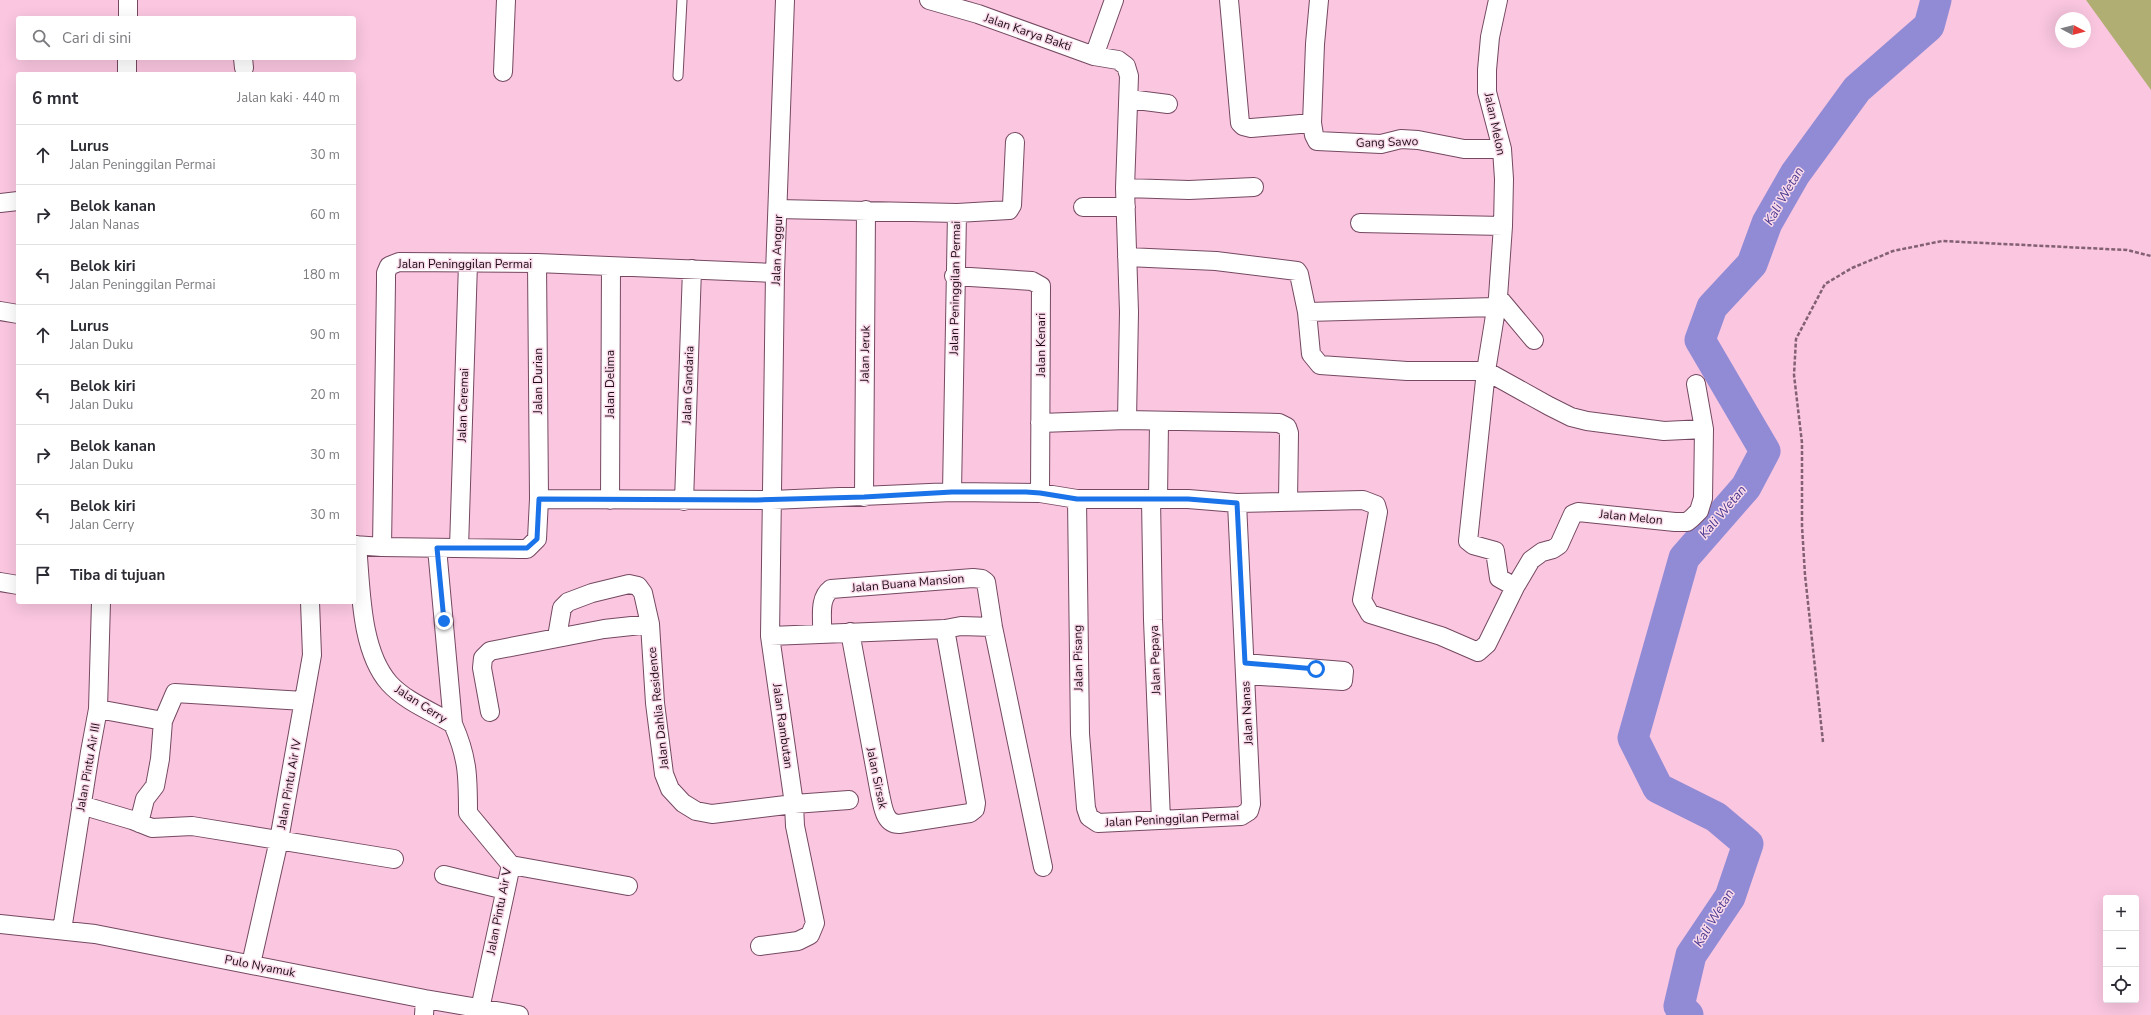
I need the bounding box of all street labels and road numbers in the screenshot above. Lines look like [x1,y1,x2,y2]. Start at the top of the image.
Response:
street label: Jalan Karya Bakti [981,9,1074,54]
street label: Jalan Melon [1480,90,1509,157]
street label: Gang Sawo [1356,133,1419,151]
street label: Jalan Anggur [768,214,786,287]
street label: Jalan Peninggilan Permai [946,221,964,356]
street label: Jalan Peninggilan Permai [397,256,532,272]
street label: Jalan Kenari [1033,313,1049,378]
street label: Jalan Jeruk [856,324,874,384]
street label: Jalan Gandaria [679,345,697,426]
street label: Jalan Durian [530,348,546,415]
street label: Jalan Delima [602,350,618,419]
street label: Jalan Ceremai [454,368,472,443]
street label: Jalan Melon [1597,506,1664,528]
street label: Jalan Buana Mansion [850,570,965,596]
street label: Jalan Pisang [1069,625,1087,692]
street label: Jalan Pepaya [1146,625,1164,696]
street label: Jalan Dahlia Residence [644,646,672,771]
street label: Jalan Nanas [1237,680,1257,746]
street label: Jalan Cerry [391,681,451,727]
street label: Jalan Rambutan [769,681,797,770]
street label: Jalan Pintu Air III [72,722,104,813]
street label: Jalan Pintu Air IV [273,737,305,831]
street label: Jalan Sirsak [862,745,892,811]
street label: Jalan Peninggilan Permai [1104,807,1239,831]
street label: Jalan Pintu Air V [483,865,515,957]
street label: Pulo Nyamuk [223,951,298,981]

